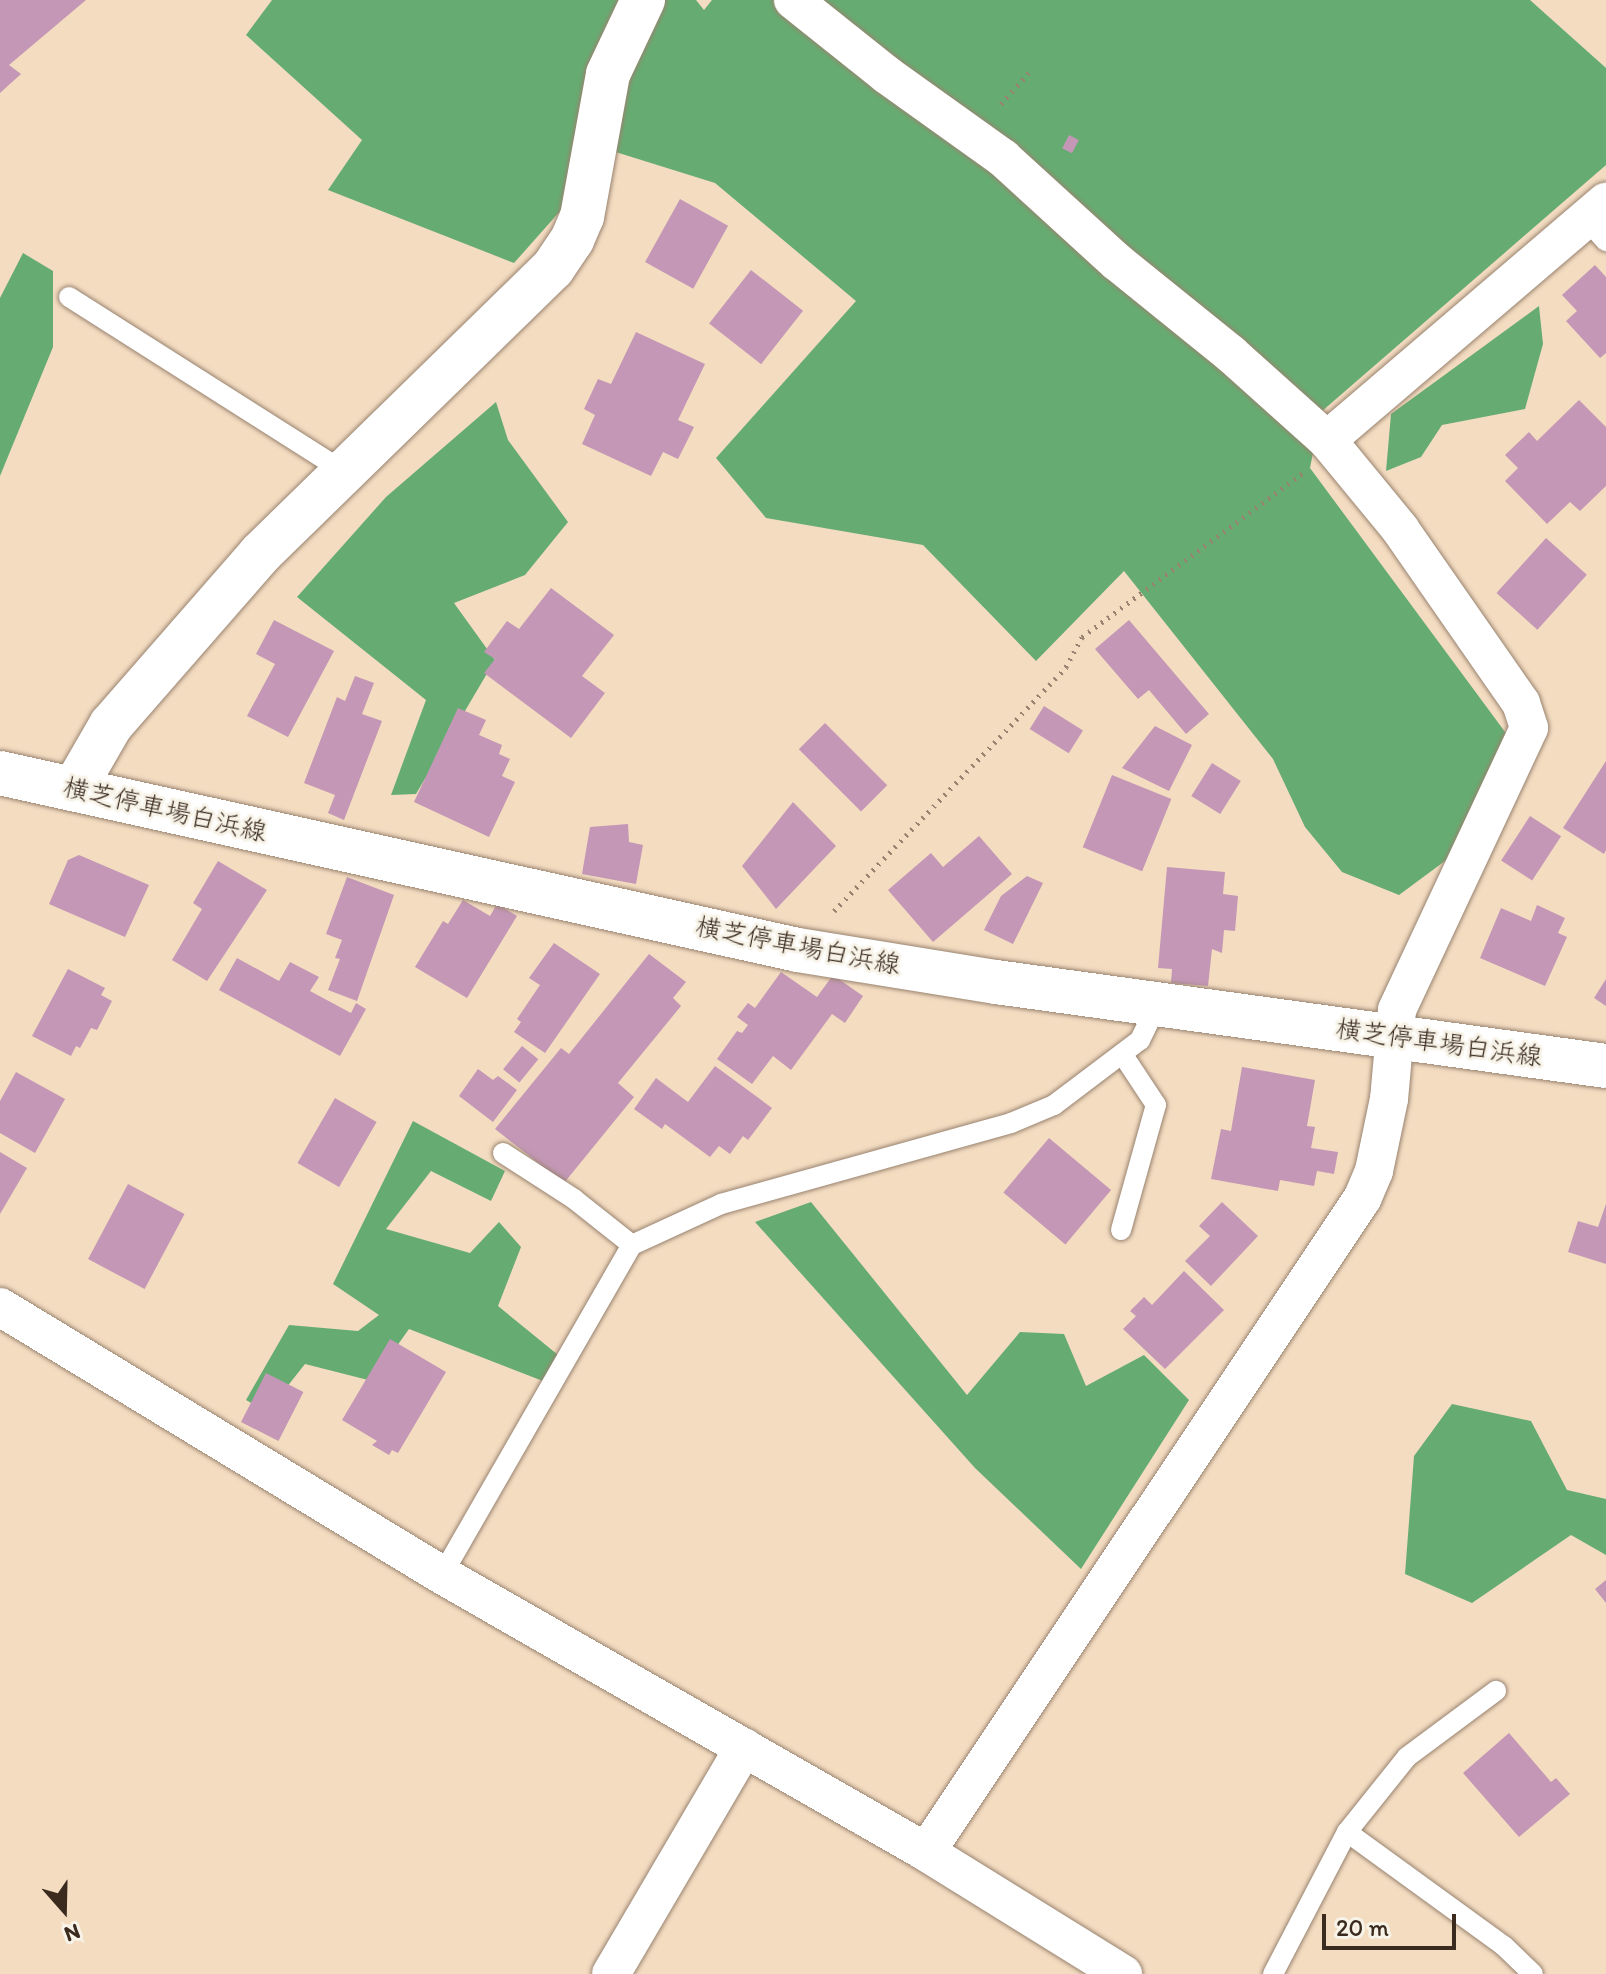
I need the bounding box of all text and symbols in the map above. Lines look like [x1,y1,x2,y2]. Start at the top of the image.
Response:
street label: 横芝停車場白浜線 [60,771,270,849]
street label: 横芝停車場白浜線 [693,911,903,981]
street label: 横芝停車場白浜線 [1334,1013,1544,1073]
north arrow [24,1870,104,1950]
scale bar [1326,1898,1460,1948]
text: 20 m [1336,1913,1389,1942]
text: N [61,1918,84,1948]

